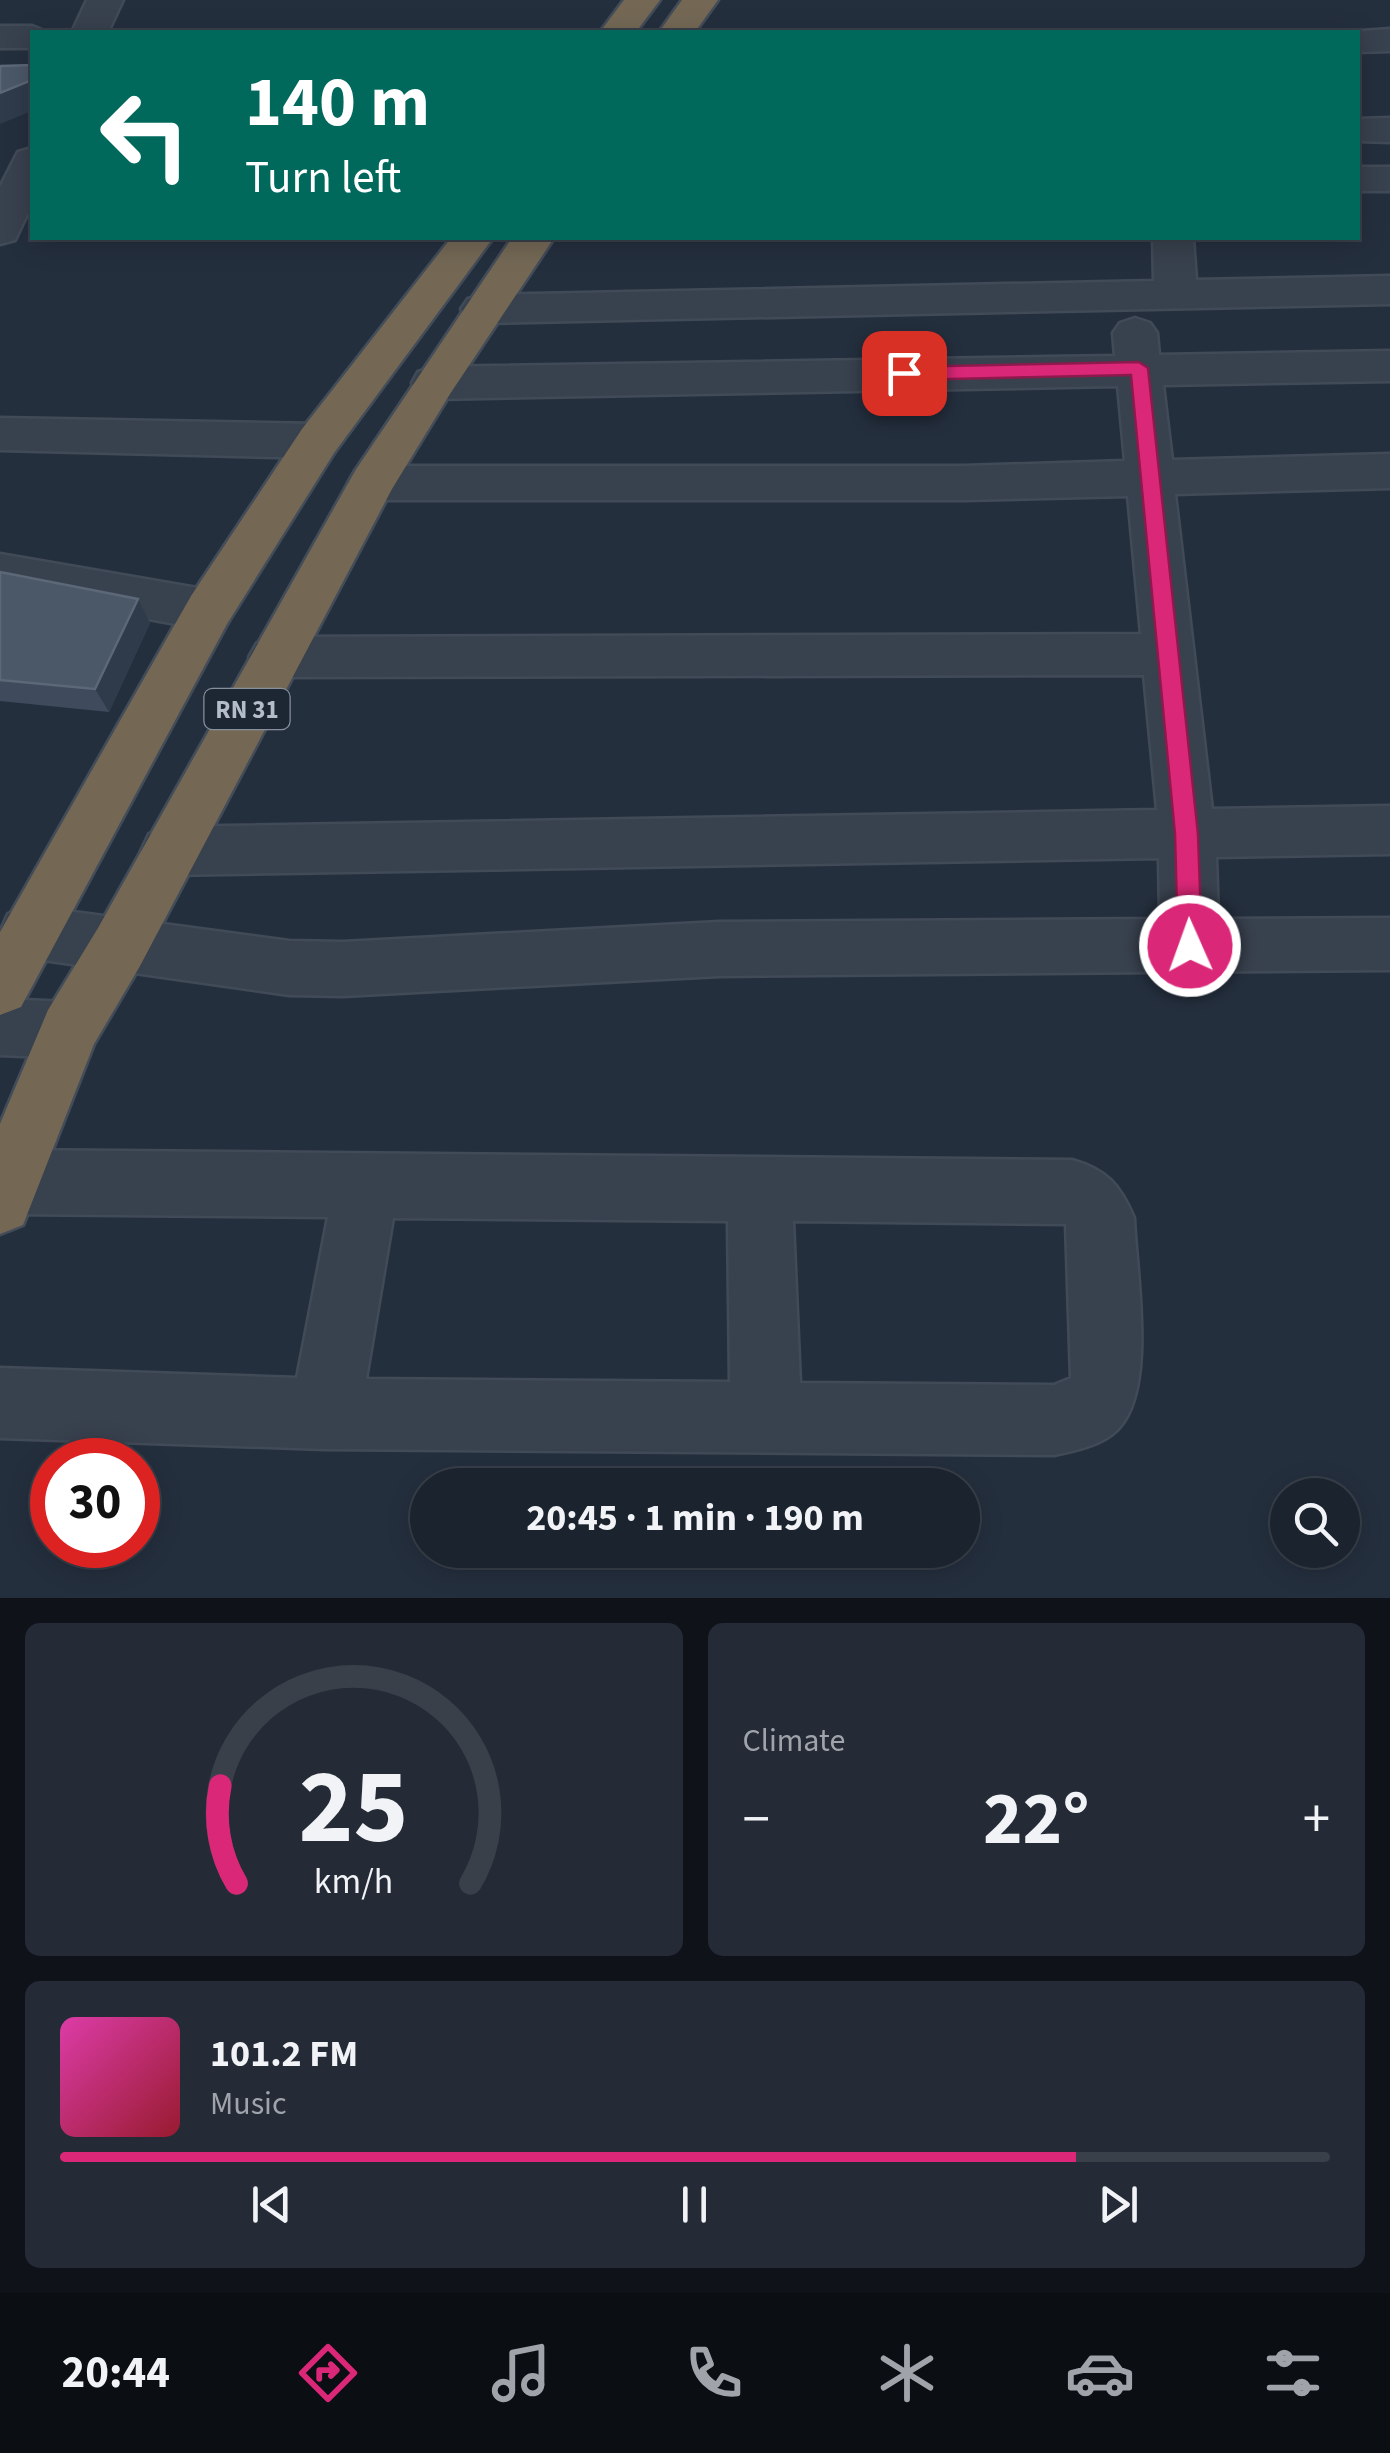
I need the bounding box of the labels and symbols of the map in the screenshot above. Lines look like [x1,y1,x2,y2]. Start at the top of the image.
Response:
pin [862,331,947,416]
road number: RN 31 [204,689,290,729]
position arrow [1138,894,1242,998]
speed limit sign: 30 [30,1438,160,1568]

